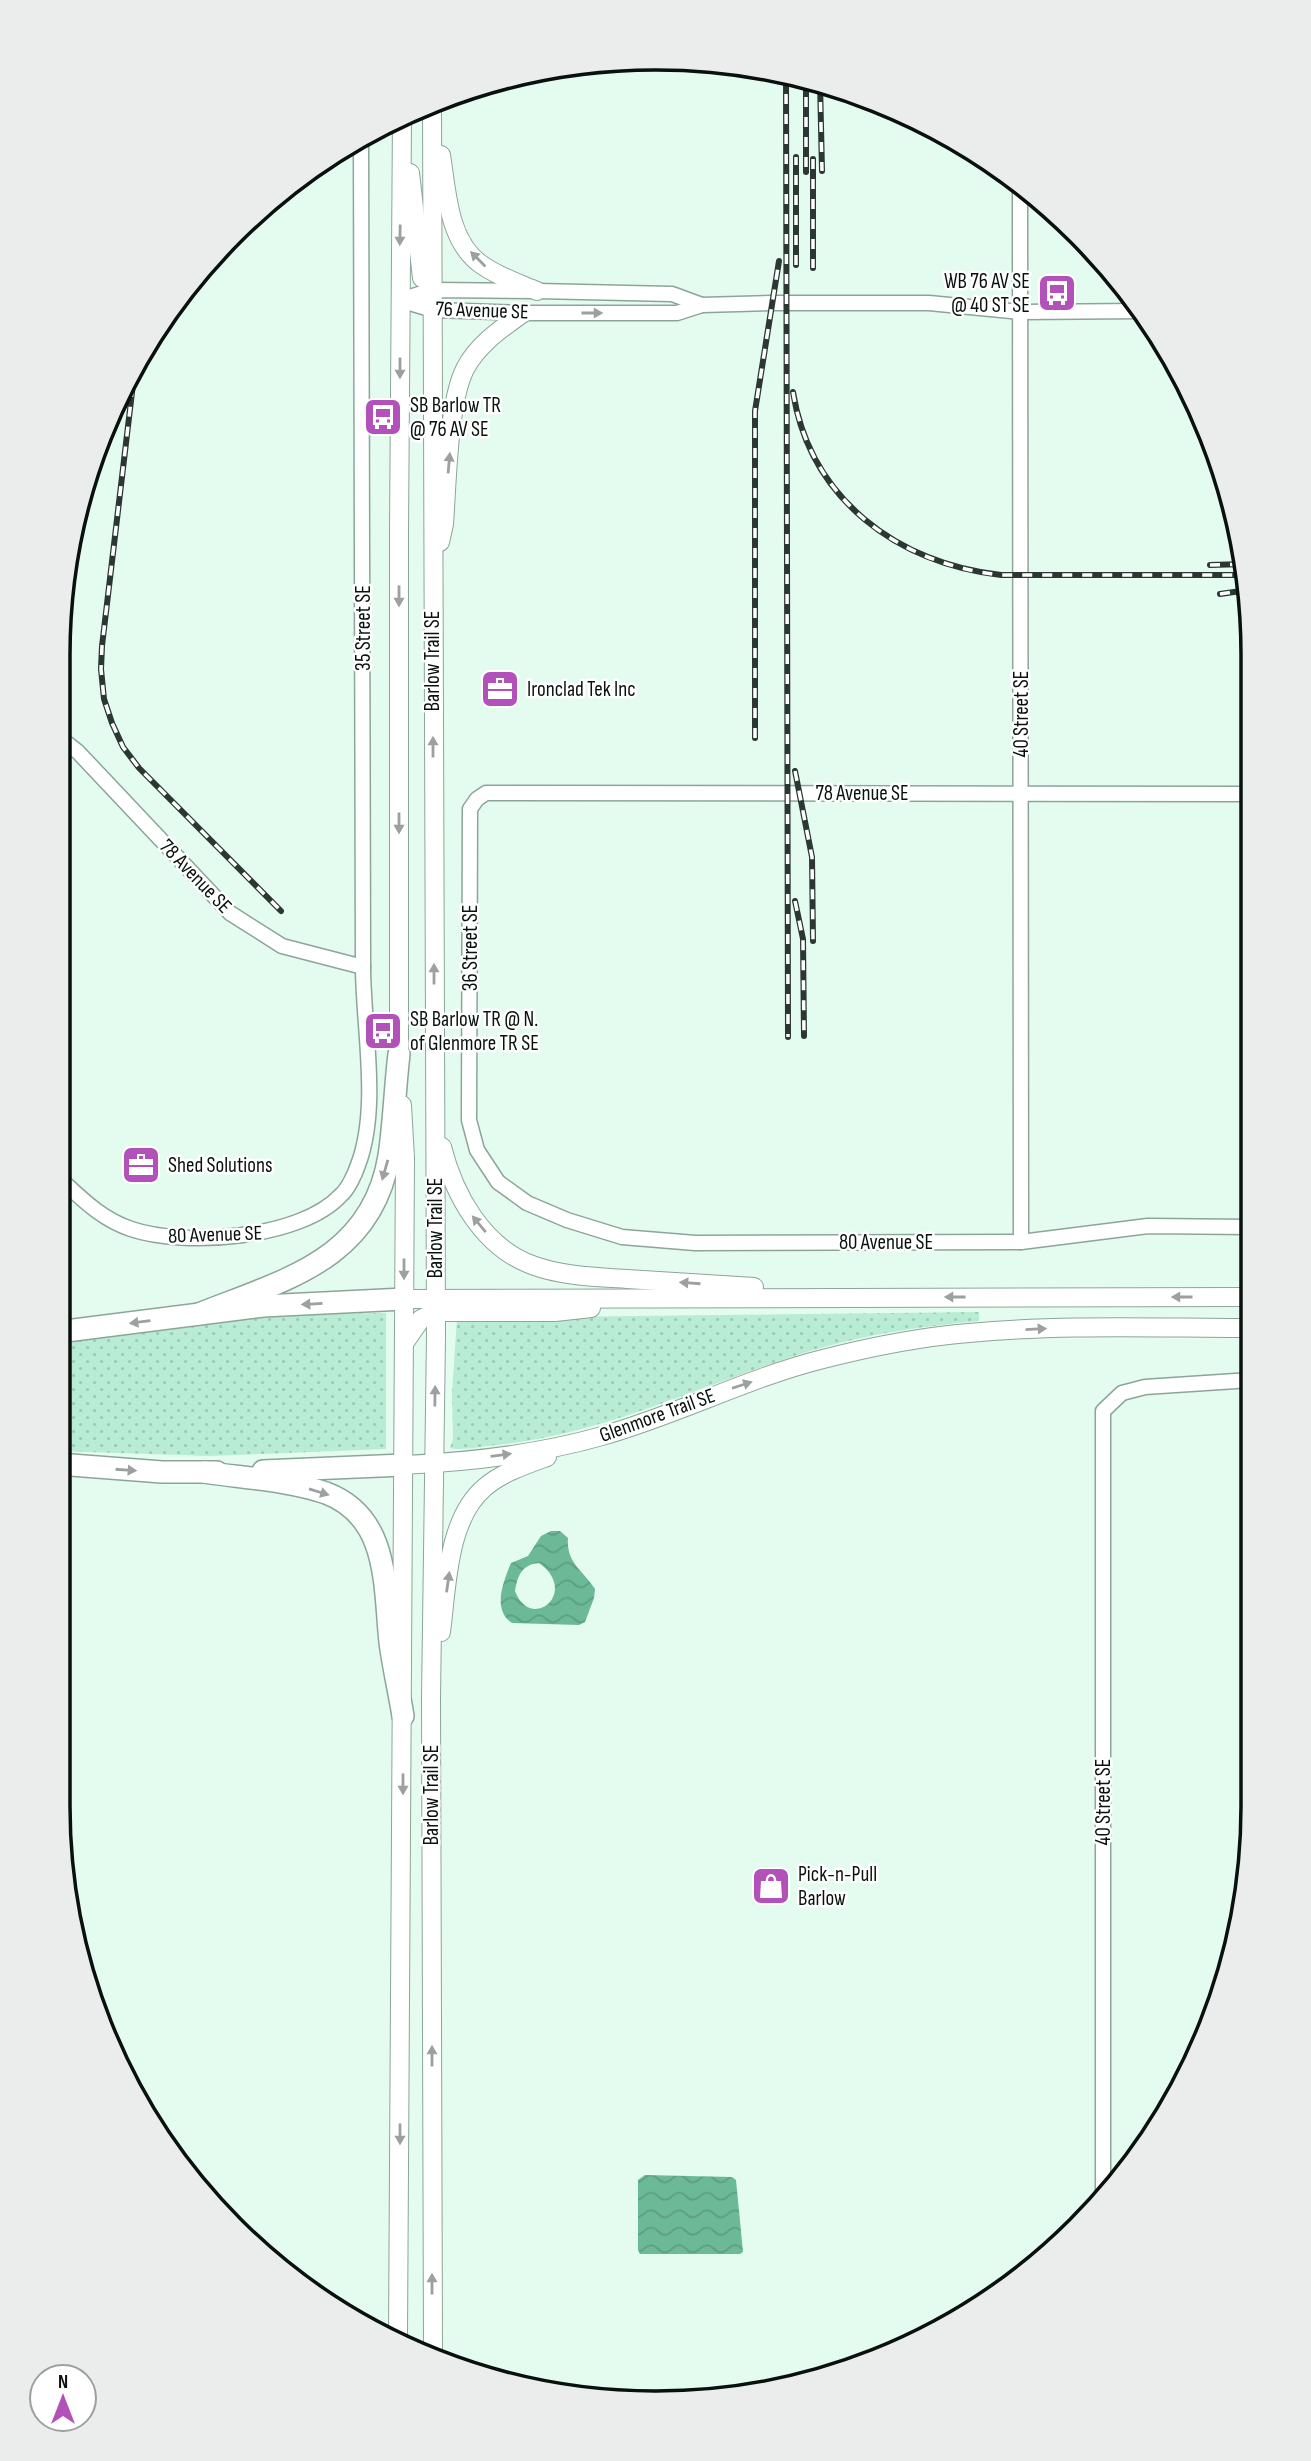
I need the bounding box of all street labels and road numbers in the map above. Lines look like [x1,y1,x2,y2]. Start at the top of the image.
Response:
street label: 76 Avenue SE [435,296,529,325]
street label: 35 Street SE [351,585,376,671]
street label: Barlow Trail SE [420,611,445,711]
street label: 40 Street SE [1009,671,1034,757]
street label: 78 Avenue SE [815,781,909,806]
street label: 78 Avenue SE [154,834,237,919]
street label: 36 Street SE [458,905,483,991]
street label: Barlow Trail SE [423,1178,448,1278]
street label: 80 Avenue SE [167,1220,263,1249]
street label: 80 Avenue SE [839,1230,933,1255]
street label: Glenmore Trail SE [596,1383,718,1448]
street label: Barlow Trail SE [419,1745,444,1845]
street label: 40 Street SE [1091,1759,1116,1845]

